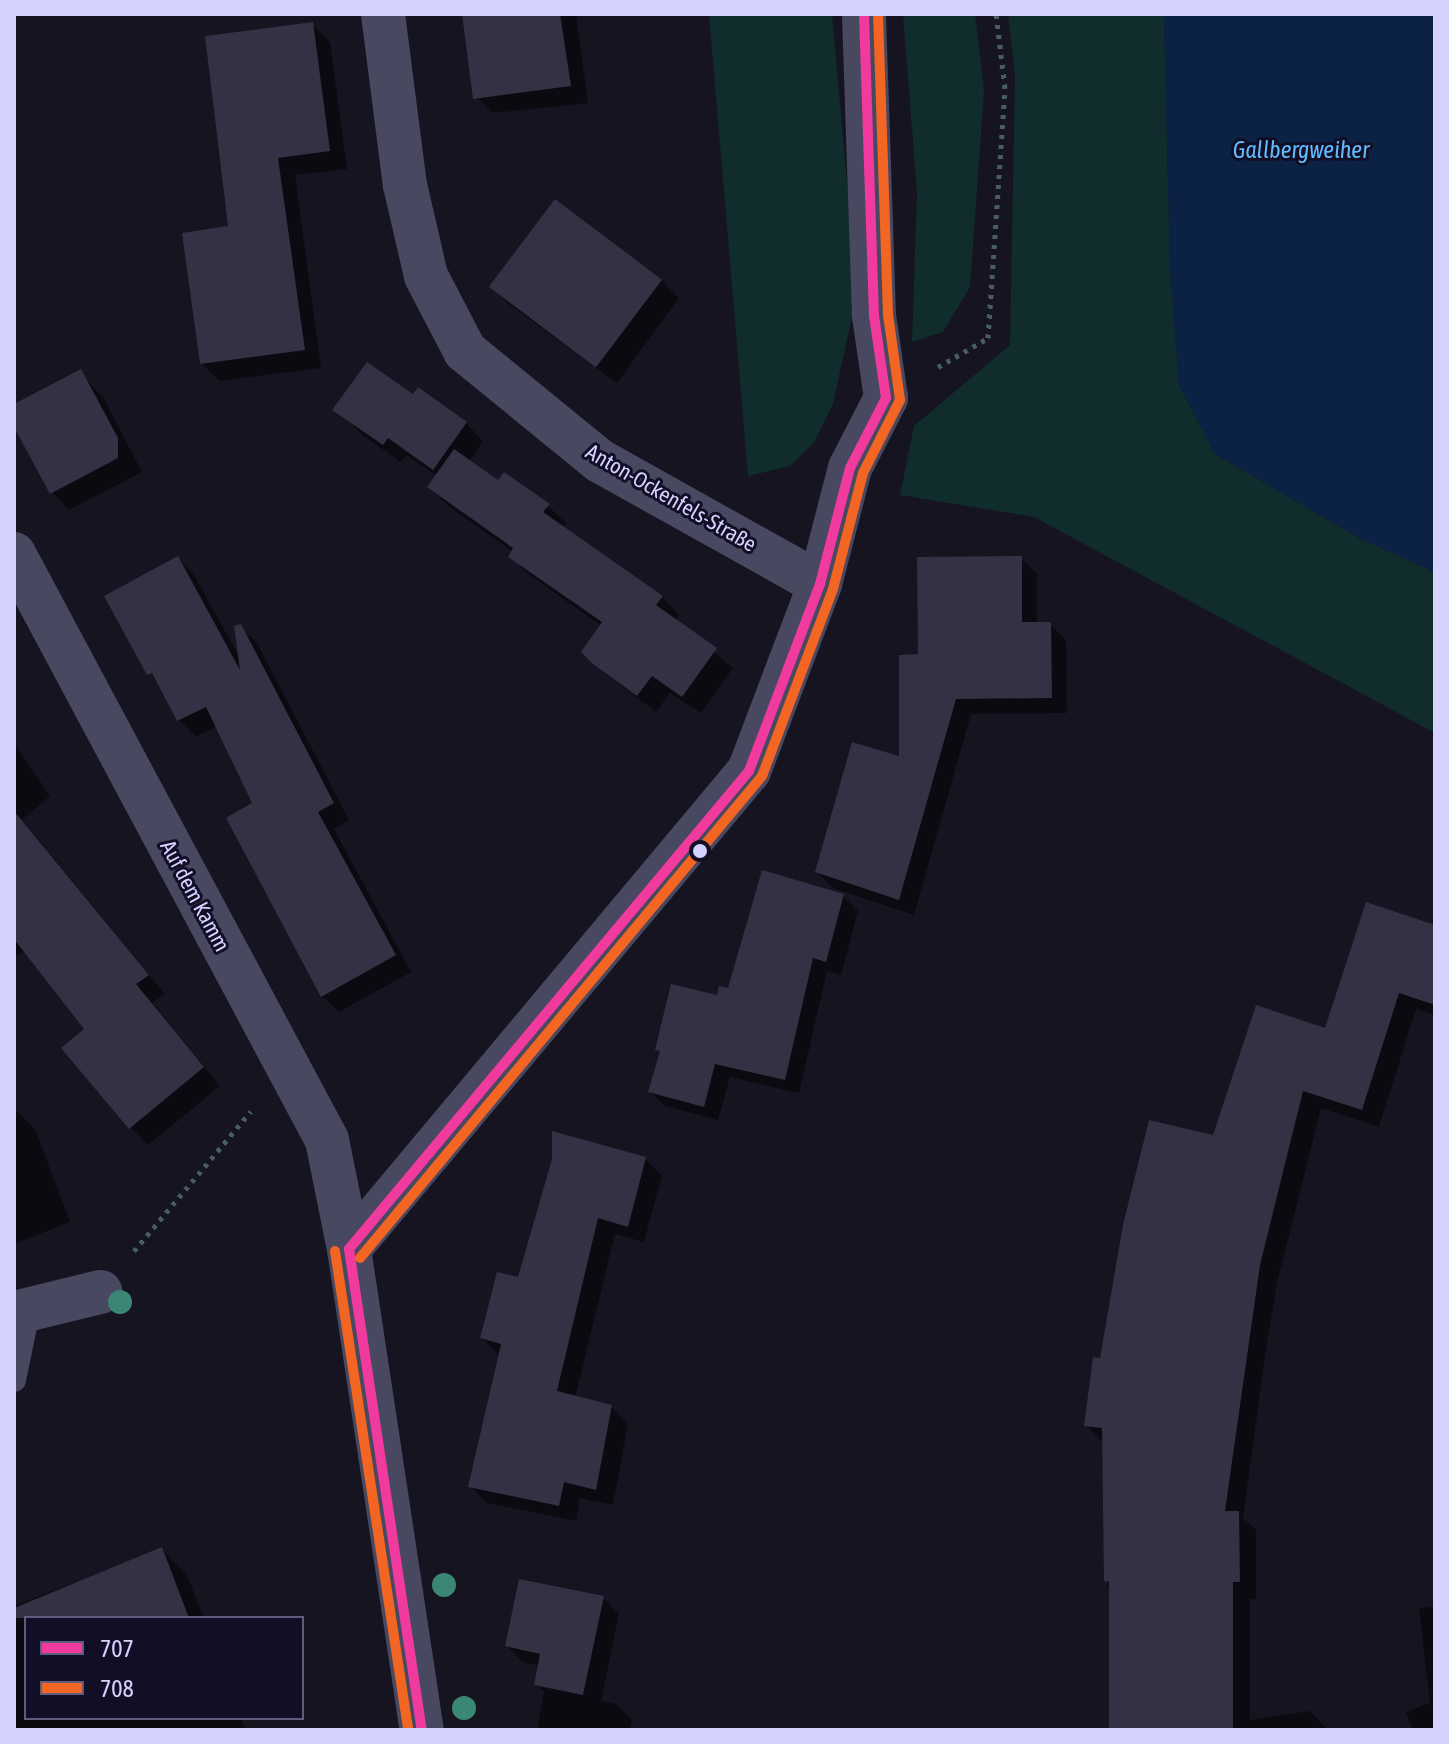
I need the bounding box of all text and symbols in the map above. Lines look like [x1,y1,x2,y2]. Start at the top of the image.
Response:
water label: Gallbergweiher [1233,136,1369,164]
street label: Anton-Ockenfels-Straße [581,438,761,558]
street label: Auf dem Kamm [155,836,235,956]
unlabelled marker [692,843,708,859]
legend [24,1616,304,1720]
text: 707 [100,1635,134,1662]
text: 708 [100,1675,134,1702]

